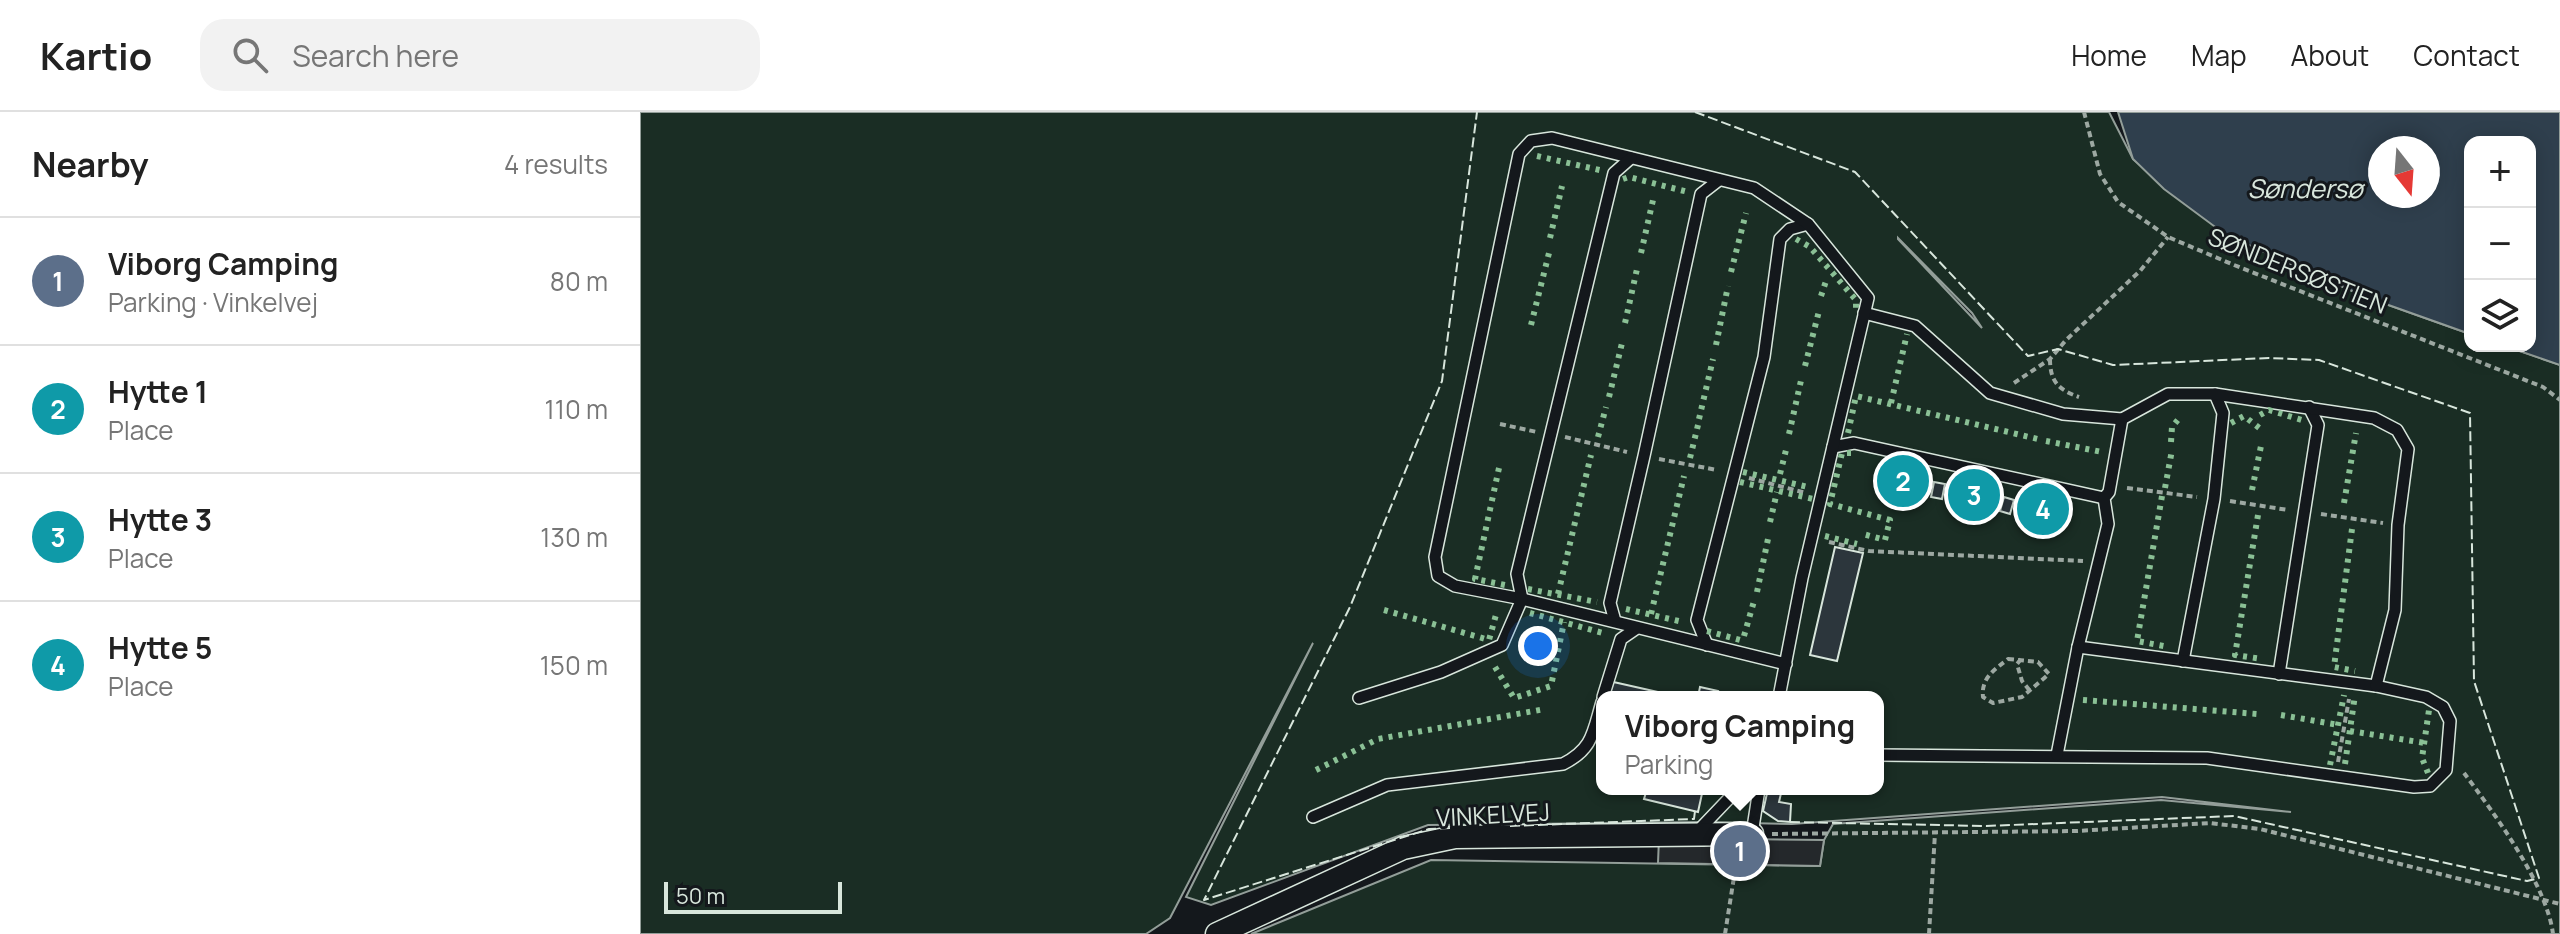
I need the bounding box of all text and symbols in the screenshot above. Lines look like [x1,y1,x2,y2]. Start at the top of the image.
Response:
search box [200,19,760,91]
text: Kartio [40,29,152,81]
icon: search [228,33,272,77]
text: Search here [292,35,459,76]
text: Home [2071,36,2147,74]
text: Map [2191,36,2247,74]
text: About [2291,36,2369,74]
text: Contact [2413,36,2520,74]
north arrow [2368,136,2440,208]
map controls [2464,136,2536,352]
button: + [2464,136,2536,208]
text: Nearby [32,141,148,187]
text: 4 results [504,146,608,182]
water label: Søndersø [2247,170,2366,206]
button: − [2464,208,2536,280]
street label: SØNDERSØSTIEN [2203,219,2393,321]
text: Viborg Camping [108,243,338,284]
text: 1 [52,263,64,299]
text: 80 m [550,263,608,299]
button: layers [2464,280,2536,352]
text: Parking · Vinkelvej [108,284,318,320]
text: Hytte 1 [108,371,208,412]
text: 2 [50,391,66,427]
text: 110 m [545,391,608,427]
text: Place [108,412,173,448]
pin: 2 [1877,451,1929,511]
pin: 3 [1948,465,2000,525]
pin: 4 [2017,479,2069,539]
text: Hytte 3 [108,499,212,540]
text: 3 [50,519,66,555]
text: 130 m [540,519,608,555]
text: Place [108,540,173,576]
your location [1518,626,1558,666]
text: Hytte 5 [108,627,212,668]
text: 4 [50,647,66,683]
text: 150 m [540,647,608,683]
text: Place [108,668,173,704]
popup [1596,691,1884,795]
text: Viborg Camping [1625,705,1855,746]
text: Parking [1625,746,1713,782]
street label: VINKELVEJ [1435,795,1551,833]
pin: 1 [1714,821,1766,881]
scale bar [664,878,842,914]
text: 50 m [676,881,725,911]

